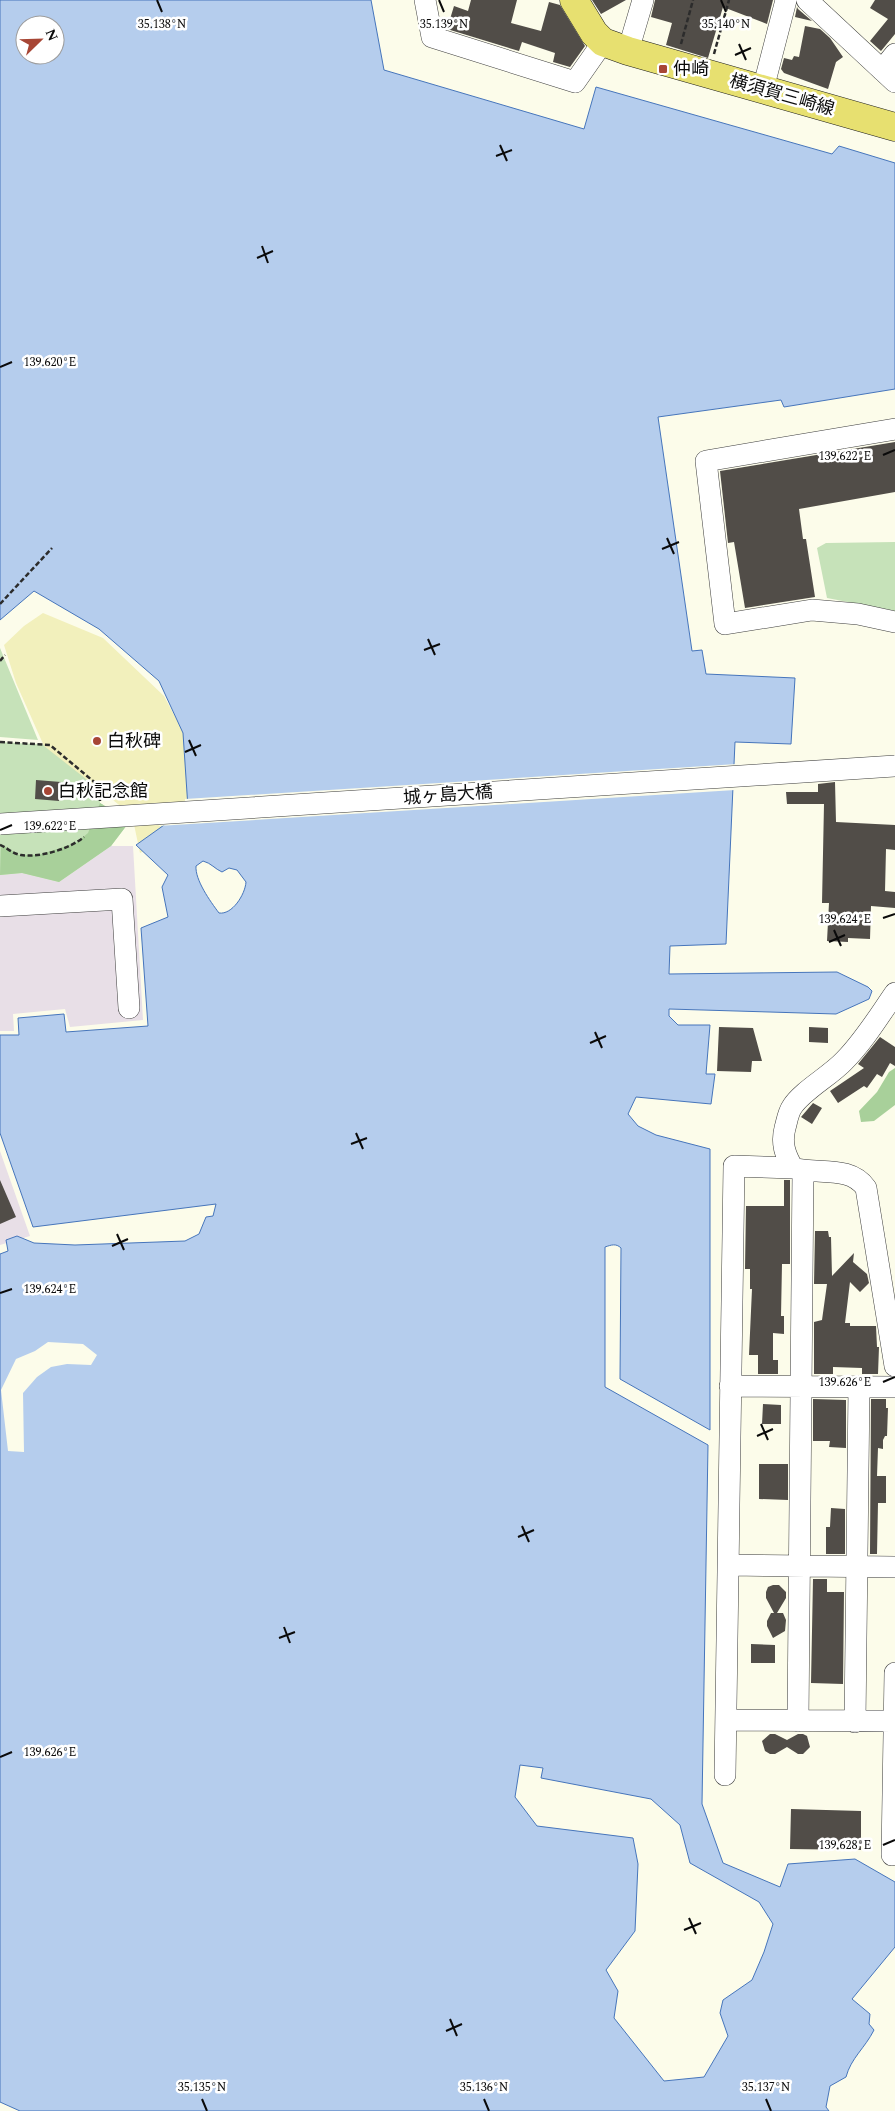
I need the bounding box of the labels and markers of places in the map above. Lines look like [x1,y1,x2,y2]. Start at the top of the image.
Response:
place label: 仲崎 [673,56,709,83]
marker: 仲崎 [657,63,669,75]
place label: 白秋碑 [107,728,161,755]
marker: 白秋碑 [91,735,103,747]
place label: 白秋記念館 [58,778,148,805]
marker: 白秋記念館 [42,785,54,797]

